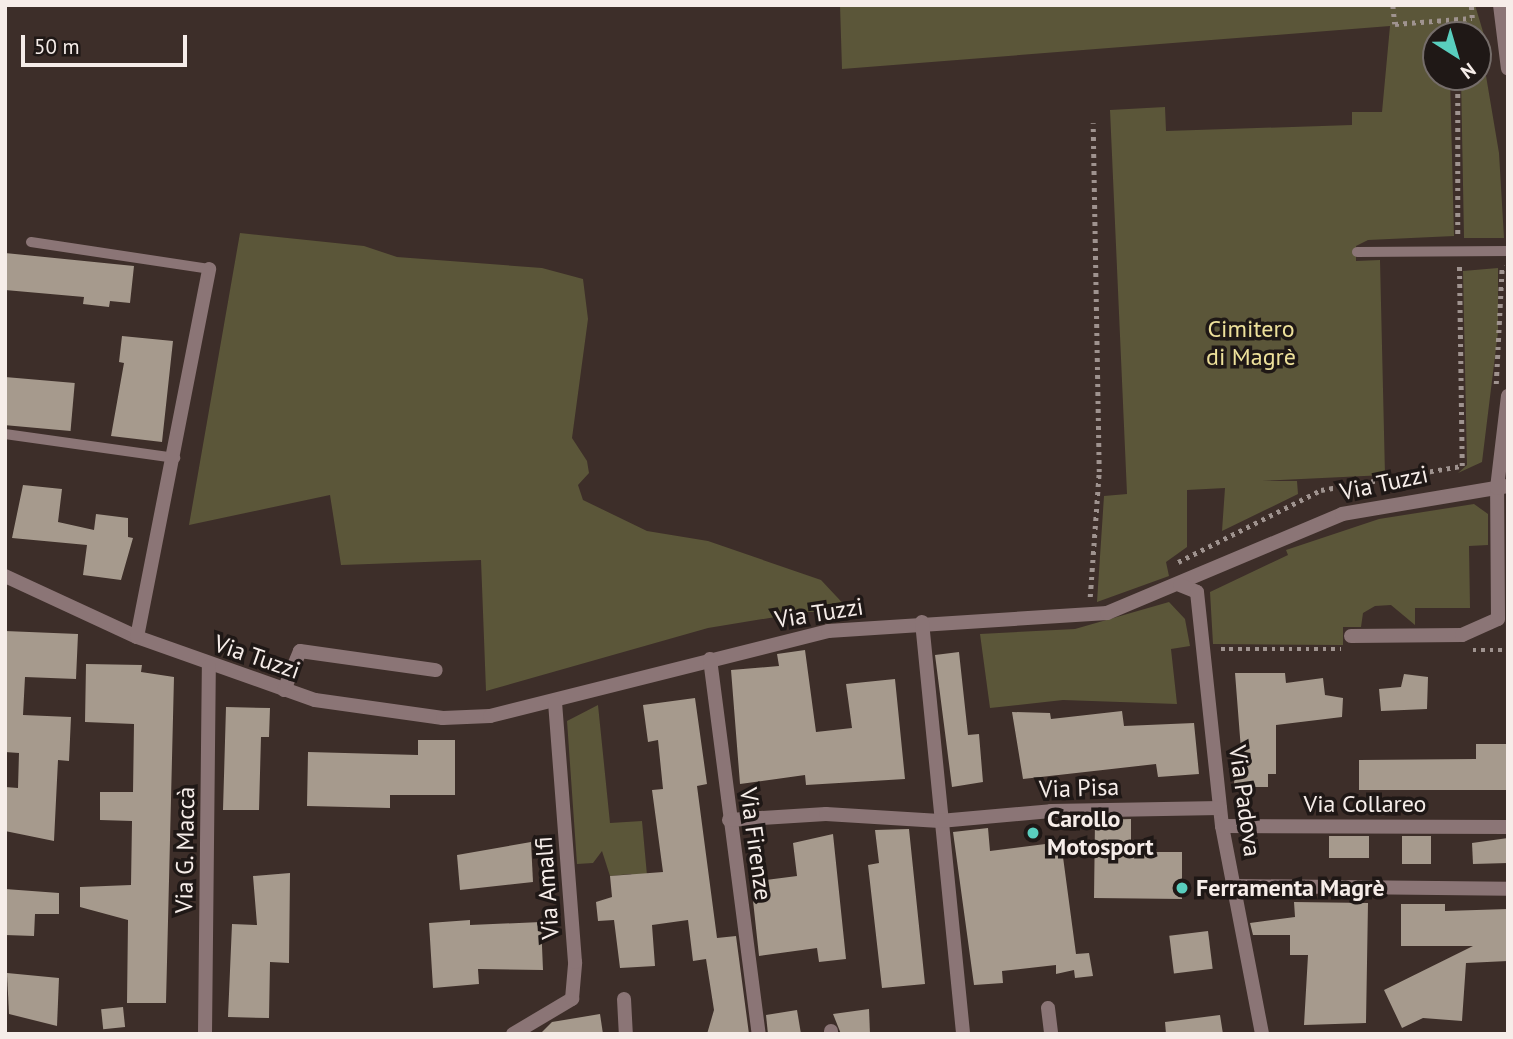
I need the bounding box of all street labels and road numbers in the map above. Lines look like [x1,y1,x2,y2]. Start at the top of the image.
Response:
street label: Via Tuzzi [1337,460,1431,506]
street label: Via Tuzzi [772,592,866,634]
street label: Via Tuzzi [210,629,304,685]
street label: Via Padova [1223,744,1267,858]
street label: Via Pisa [1038,772,1120,804]
street label: Via G. Maccà [169,786,201,914]
street label: Via Firenze [734,786,778,902]
street label: Via Collareo [1304,790,1426,818]
street label: Via Amalfi [529,835,565,941]

